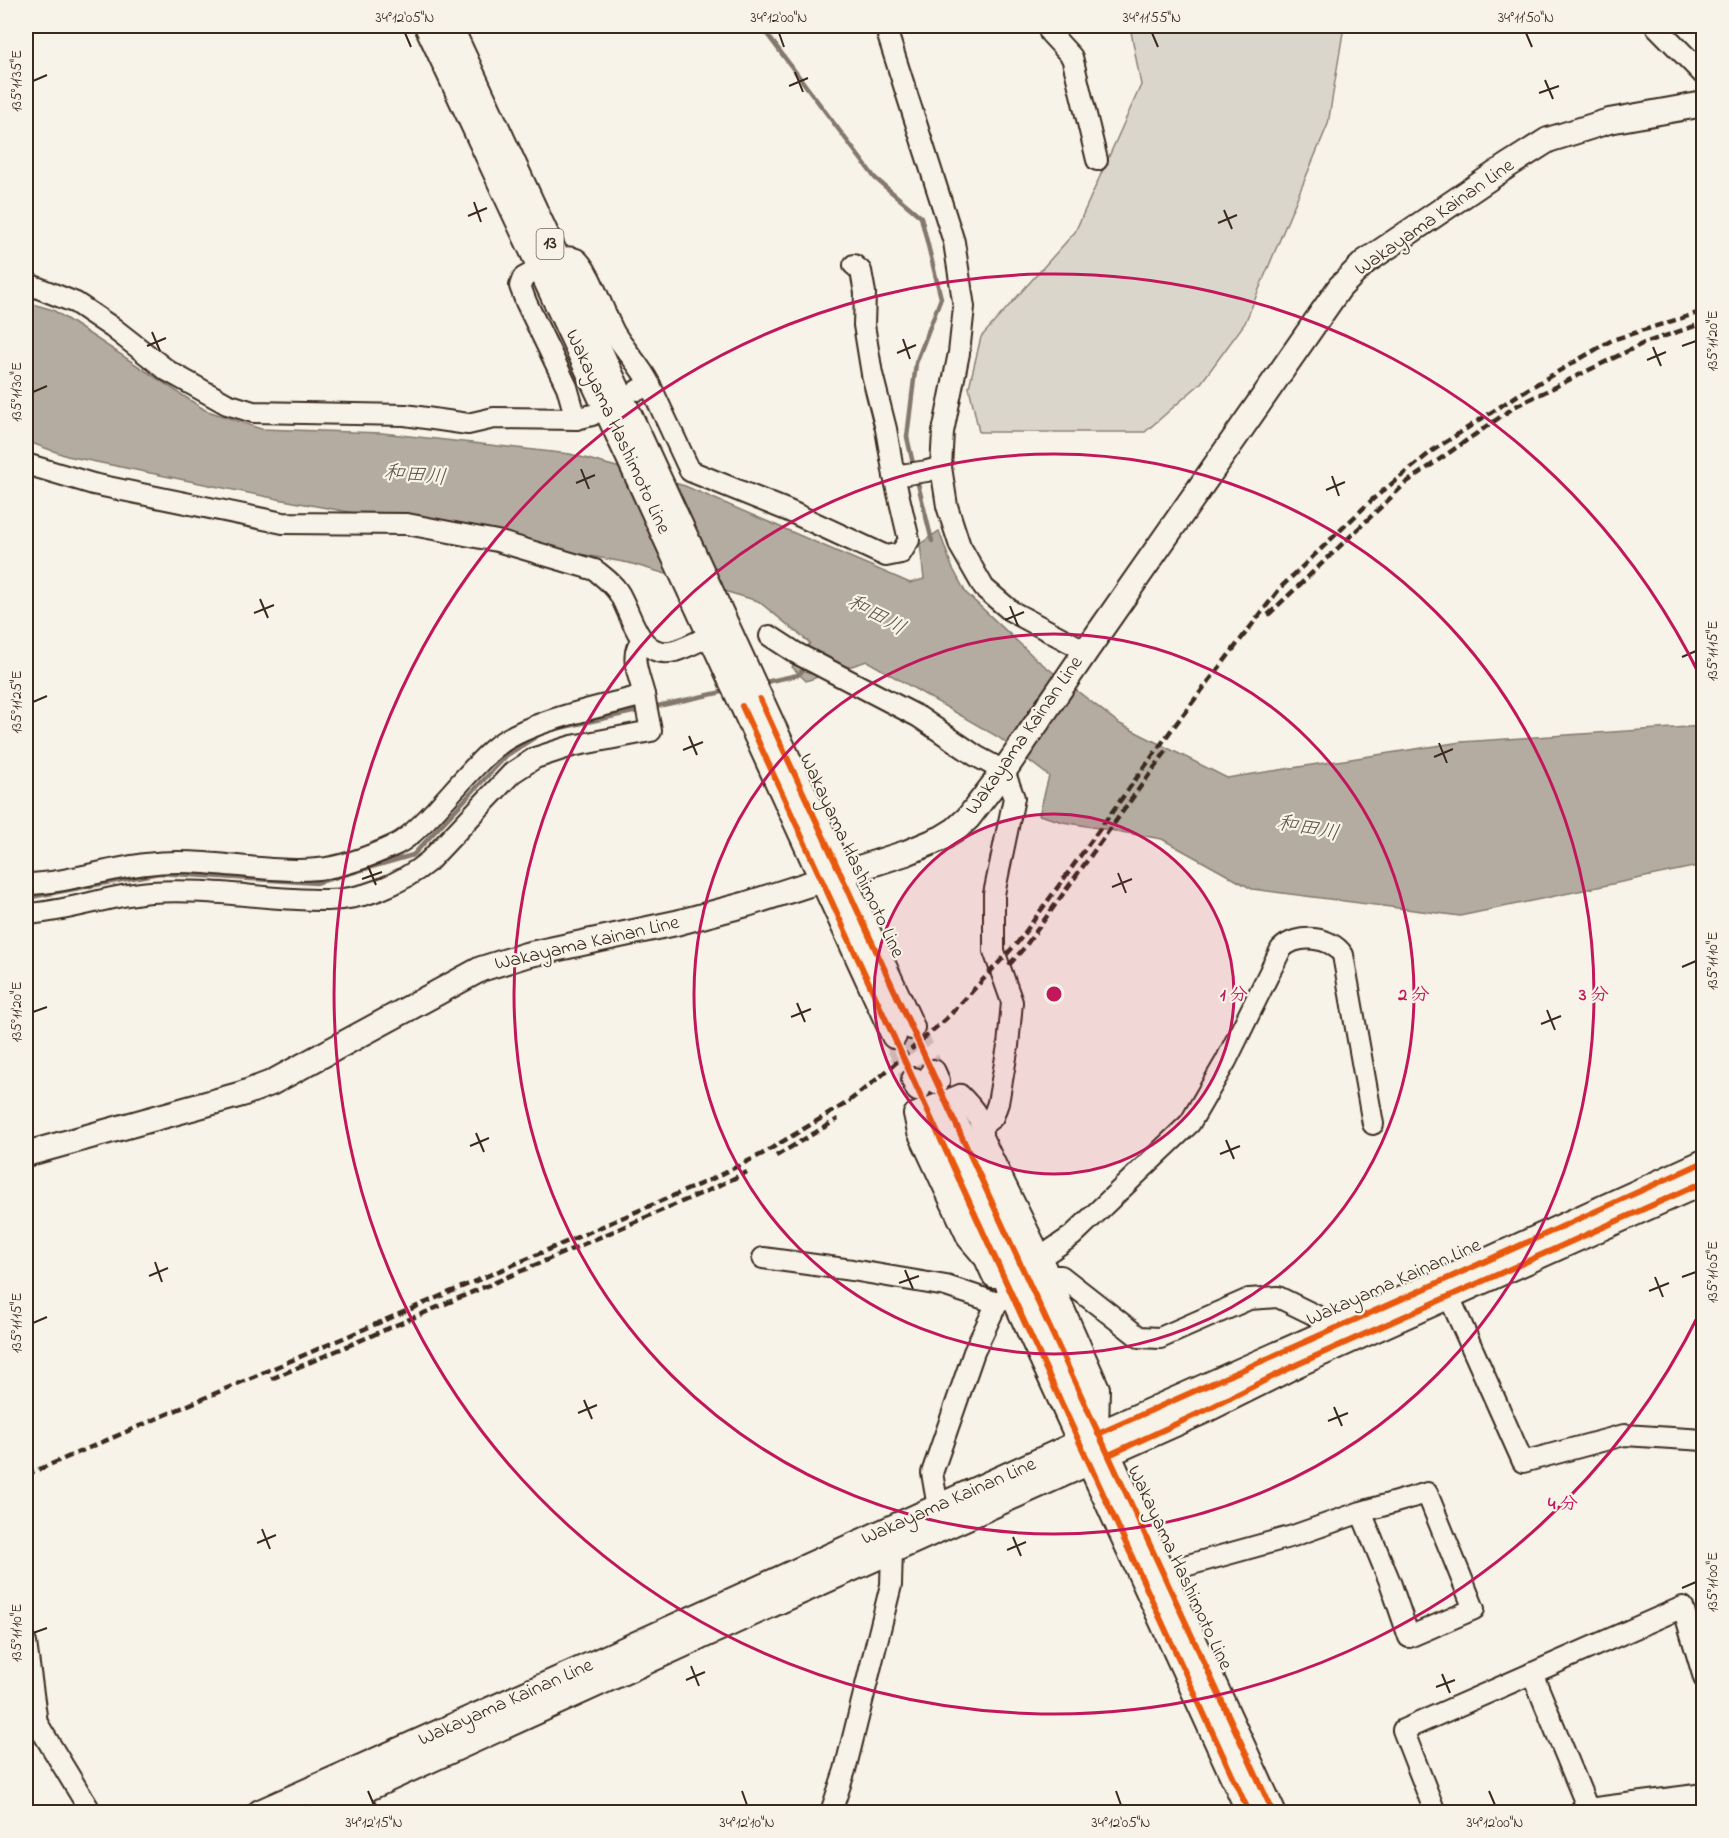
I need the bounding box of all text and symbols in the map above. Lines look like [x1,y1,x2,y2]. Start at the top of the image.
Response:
text: 34°12'05"N [376,7,434,29]
text: 34°12'00"N [751,7,807,29]
text: 34°11'55"N [1123,7,1181,29]
text: 34°11'50"N [1498,7,1554,29]
text: 135°11'35"E [6,50,28,112]
street label: Wakayama Kainan Line [1349,152,1521,284]
road number: 13 [536,229,564,259]
text: 135°11'20"E [1702,310,1724,372]
street label: Wakayama Hashimoto Line [557,325,677,539]
text: 135°11'30"E [6,362,28,422]
water label: 和田川 [382,458,448,494]
water label: 和田川 [841,588,911,644]
text: 135°11'15"E [1702,621,1724,681]
street label: Wakayama Kainan Line [959,650,1091,822]
text: 135°11'25"E [6,670,28,734]
street label: Wakayama Hashimoto Line [791,749,911,963]
water label: 和田川 [1274,808,1342,850]
street label: Wakayama Kainan Line [492,909,682,979]
text: 135°11'10"E [1702,932,1724,990]
text: 135°11'20"E [6,981,28,1043]
text: 1 分 [1220,983,1248,1009]
text: 2 分 [1397,983,1430,1009]
text: 3 分 [1578,983,1609,1009]
centre of rings [1044,984,1064,1004]
street label: Wakayama Kainan Line [1302,1231,1486,1335]
text: 135°11'05"E [1702,1241,1724,1303]
text: 135°11'15"E [6,1293,28,1353]
street label: Wakayama Kainan Line [857,1450,1041,1554]
street label: Wakayama Hashimoto Line [1119,1461,1239,1675]
text: 4 分 [1548,1492,1578,1518]
text: 135°11'00"E [1702,1552,1724,1612]
text: 135°11'10"E [6,1604,28,1662]
street label: Wakayama Kainan Line [414,1651,598,1755]
text: 34°12'15"N [345,1812,403,1834]
text: 34°12'10"N [719,1812,775,1834]
text: 34°12'05"N [1092,1812,1150,1834]
text: 34°12'00"N [1467,1812,1523,1834]

